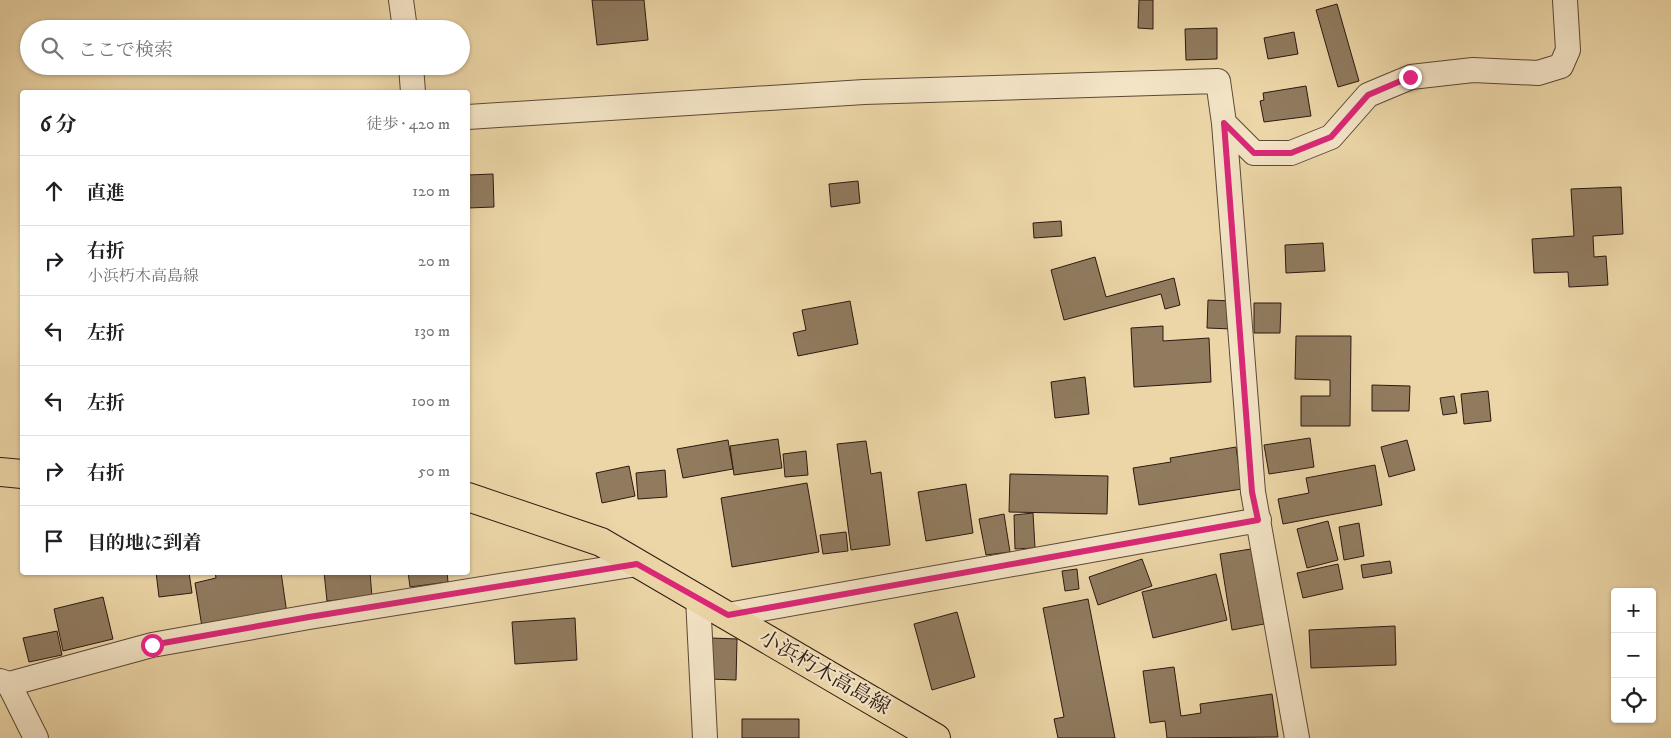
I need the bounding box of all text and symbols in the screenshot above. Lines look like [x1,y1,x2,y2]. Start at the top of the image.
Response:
search box [20,20,470,75]
icon: search [38,34,66,62]
text: ここで検索 [78,39,173,62]
route end [1399,66,1422,89]
text: 6 分 [40,112,76,138]
text: 徒歩 · 420 m [366,114,450,134]
icon: ahead [40,177,68,205]
text: 120 m [412,181,450,201]
text: 直進 [87,182,125,205]
text: 右折 [87,240,125,263]
icon: right [40,247,68,275]
text: 20 m [418,251,450,271]
text: 小浜朽木高島線 [87,266,199,286]
icon: left [40,317,68,345]
text: 130 m [414,321,450,341]
text: 左折 [87,322,125,345]
icon: left [40,387,68,415]
text: 100 m [412,391,450,411]
text: 左折 [87,392,125,415]
icon: right [40,457,68,485]
text: 50 m [418,461,450,481]
text: 右折 [87,462,125,485]
icon: arrive [40,527,68,555]
text: 目的地に到着 [87,532,201,555]
map controls [1611,588,1656,723]
button: + [1611,588,1656,633]
street label: 小浜朽木高島線 [754,625,895,721]
button: − [1611,633,1656,678]
route start [141,634,164,657]
button: locate [1611,678,1656,723]

